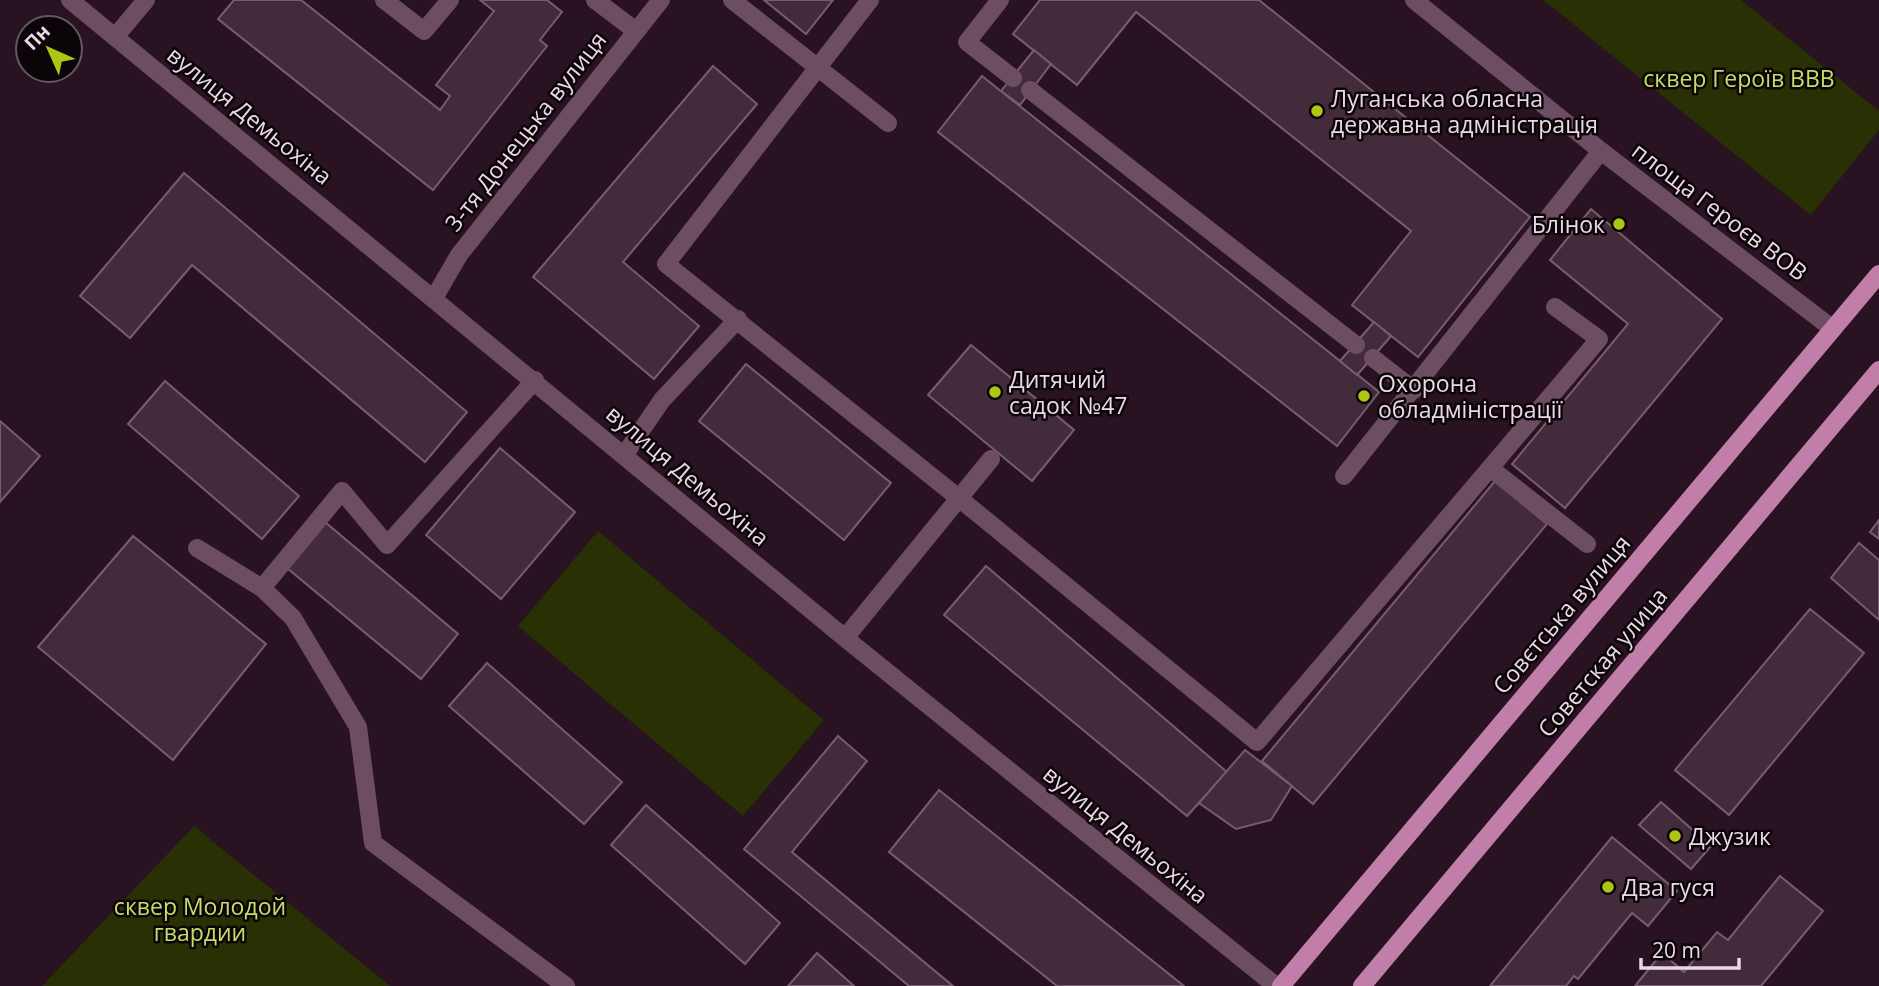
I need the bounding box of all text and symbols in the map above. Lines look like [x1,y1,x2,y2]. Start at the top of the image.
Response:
north arrow [14,14,84,84]
text: Пн [18,18,56,56]
street label: 3-тя Донецька вулиця [437,24,613,238]
street label: вулиця Демьохіна [161,38,339,192]
park label: сквер Героїв ВВВ [1643,62,1835,94]
place label: Луганська обласна державна адміністрація [1331,82,1598,140]
marker: Луганська обласна державна адміністрація [1309,103,1325,119]
street label: площа Героєв ВОВ [1626,135,1814,287]
place label: Блінок [1532,208,1605,240]
marker: Блінок [1611,216,1627,232]
place label: Дитячий садок №47 [1009,363,1127,421]
place label: Охорона обладміністрації [1378,367,1564,425]
marker: Дитячий садок №47 [987,384,1003,400]
marker: Охорона обладміністрації [1356,388,1372,404]
street label: вулиця Демьохіна [600,397,776,553]
street label: Совєтська вулиця [1485,528,1637,700]
street label: Советская улица [1530,580,1674,744]
street label: вулиця Демьохіна [1037,757,1215,911]
place label: Джузик [1689,820,1771,852]
marker: Джузик [1667,828,1683,844]
place label: Два гуся [1622,871,1715,903]
marker: Два гуся [1600,879,1616,895]
park label: сквер Молодой гвардии [114,890,286,948]
scale bar [1641,926,1739,970]
text: 20 m [1652,936,1701,964]

